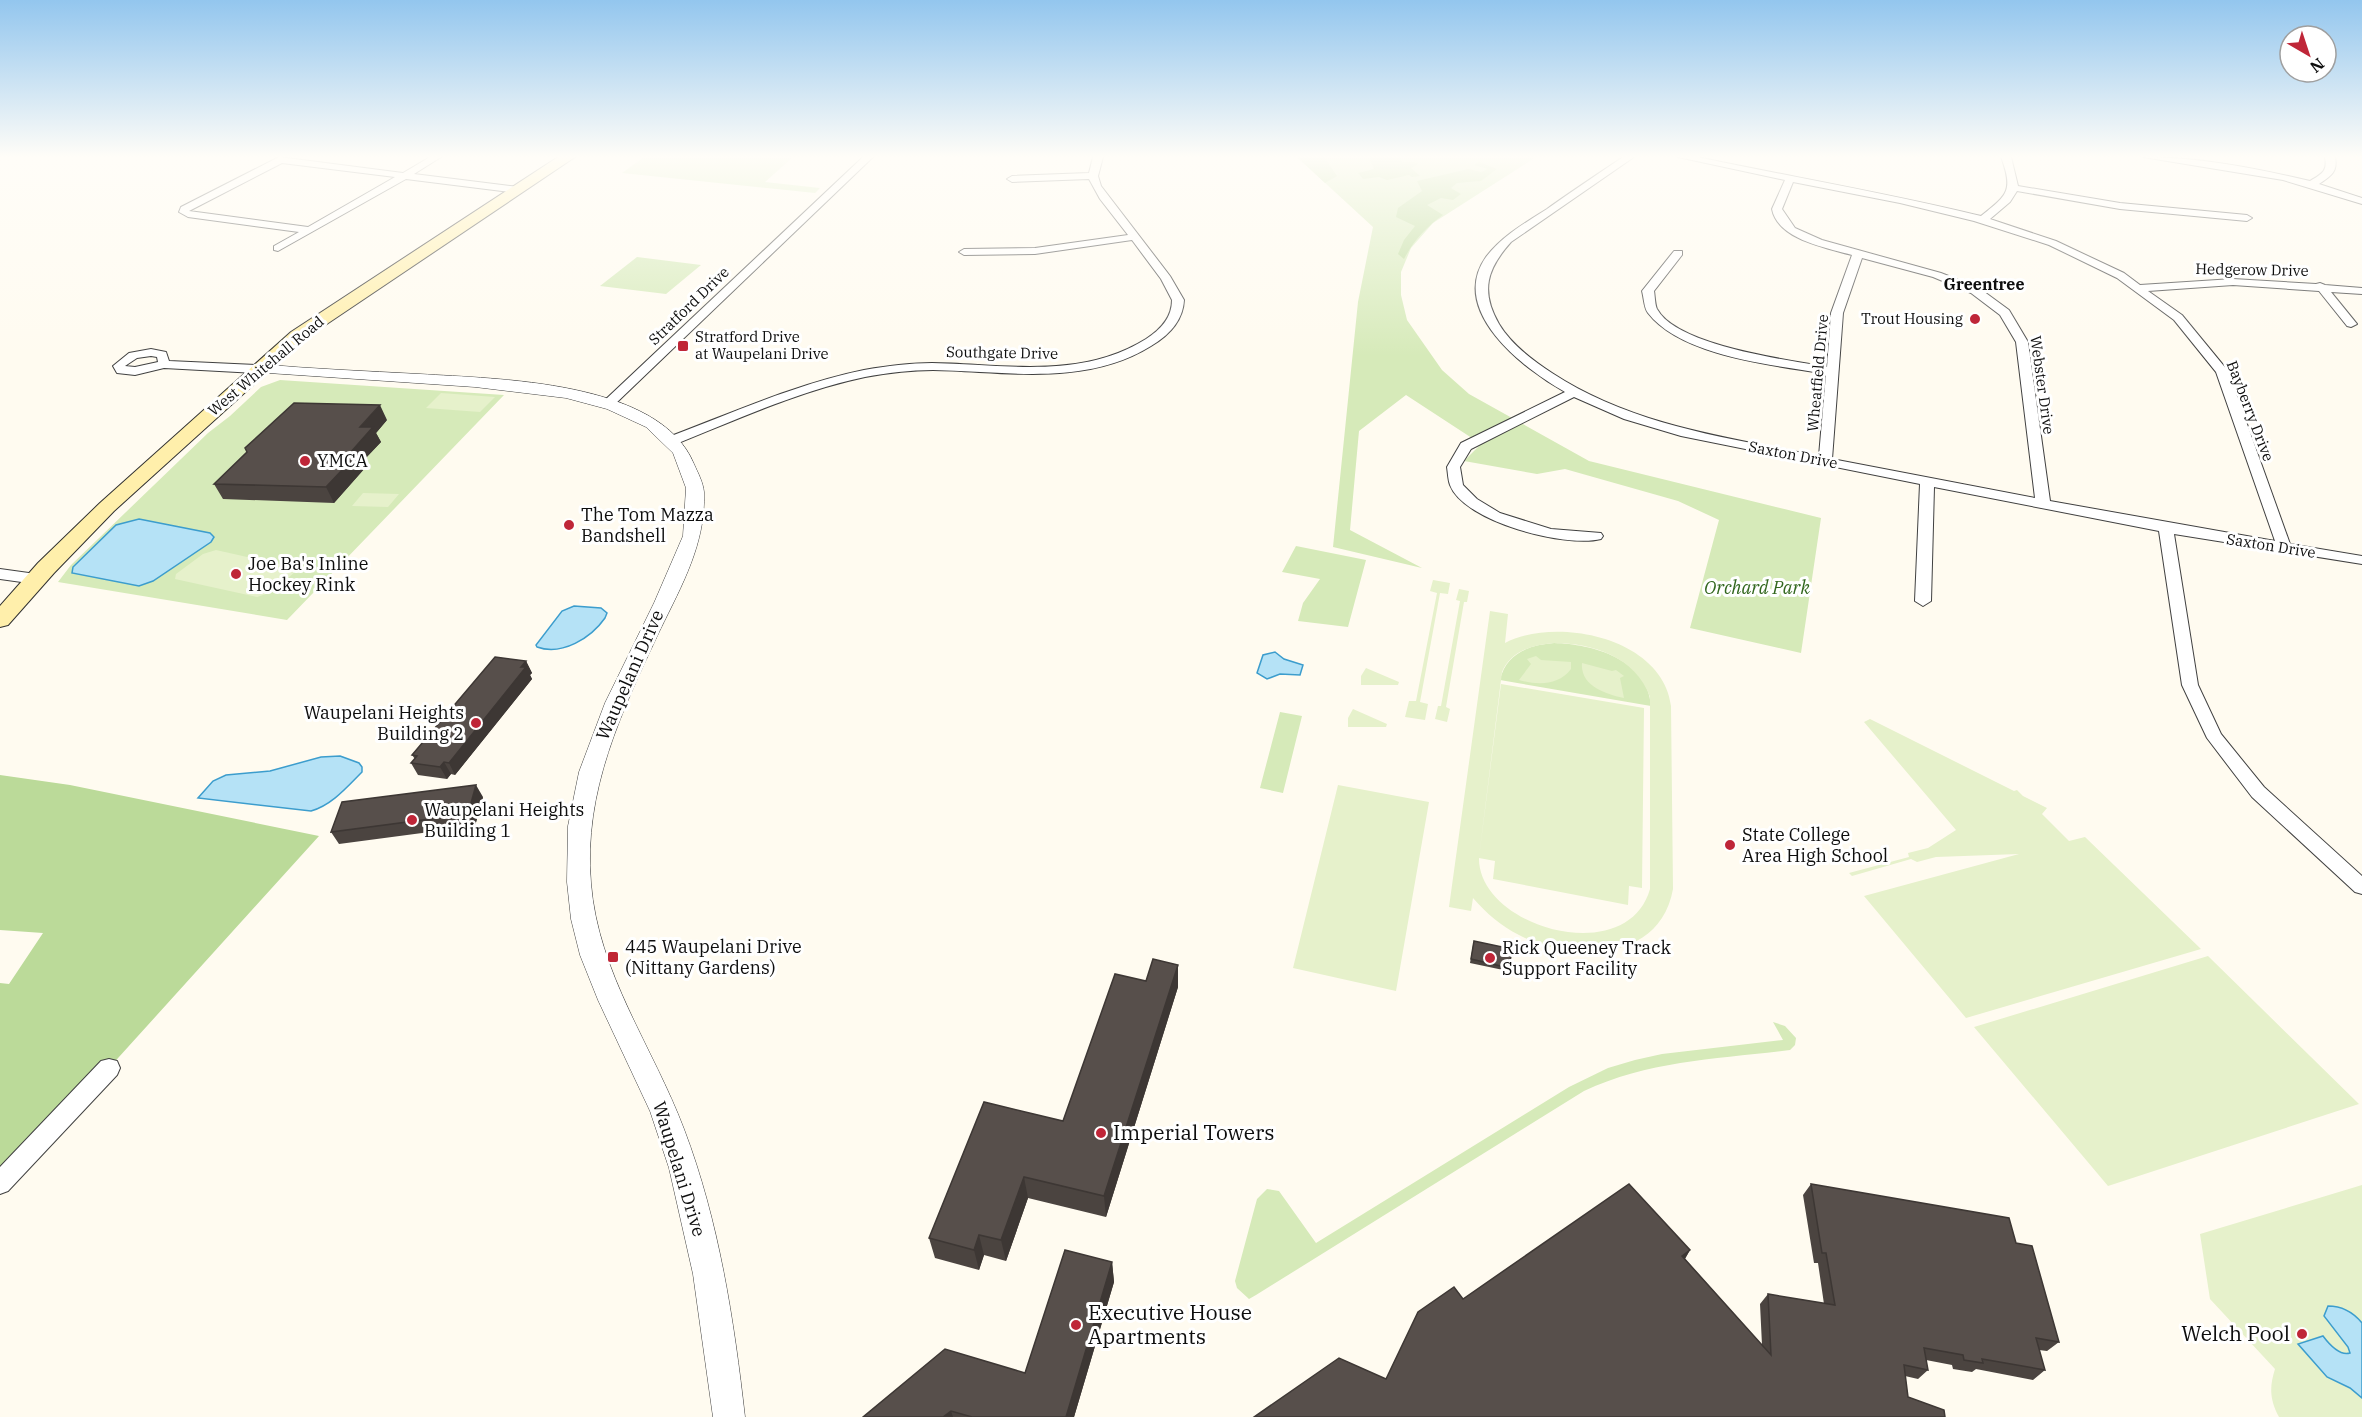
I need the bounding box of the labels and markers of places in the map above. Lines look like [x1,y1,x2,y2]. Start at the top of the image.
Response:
place label: Trout Housing [1861,309,1963,328]
marker: Trout Housing [1968,312,1982,326]
place label: Stratford Drive at Waupelani Drive [695,327,829,363]
marker: Stratford Drive at Waupelani Drive [676,339,690,353]
place label: YMCA [317,449,369,472]
marker: YMCA [298,454,312,468]
place label: The Tom Mazza Bandshell [581,503,714,547]
marker: The Tom Mazza Bandshell [562,518,576,532]
place label: Joe Ba's Inline Hockey Rink [248,552,368,596]
marker: Joe Ba's Inline Hockey Rink [229,567,243,581]
place label: Waupelani Heights Building 2 [304,701,464,745]
marker: Waupelani Heights Building 2 [469,716,483,730]
place label: Waupelani Heights Building 1 [424,798,584,842]
marker: Waupelani Heights Building 1 [405,813,419,827]
place label: State College Area High School [1742,823,1888,867]
marker: State College Area High School [1723,838,1737,852]
place label: 445 Waupelani Drive (Nittany Gardens) [625,935,802,979]
place label: Rick Queeney Track Support Facility [1502,936,1671,980]
marker: 445 Waupelani Drive (Nittany Gardens) [606,950,620,964]
marker: Rick Queeney Track Support Facility [1483,951,1497,965]
place label: Imperial Towers [1113,1118,1275,1146]
marker: Imperial Towers [1094,1126,1108,1140]
place label: Executive House Apartments [1088,1298,1252,1350]
marker: Executive House Apartments [1069,1318,1083,1332]
place label: Welch Pool [2181,1319,2290,1347]
marker: Welch Pool [2295,1327,2309,1341]

